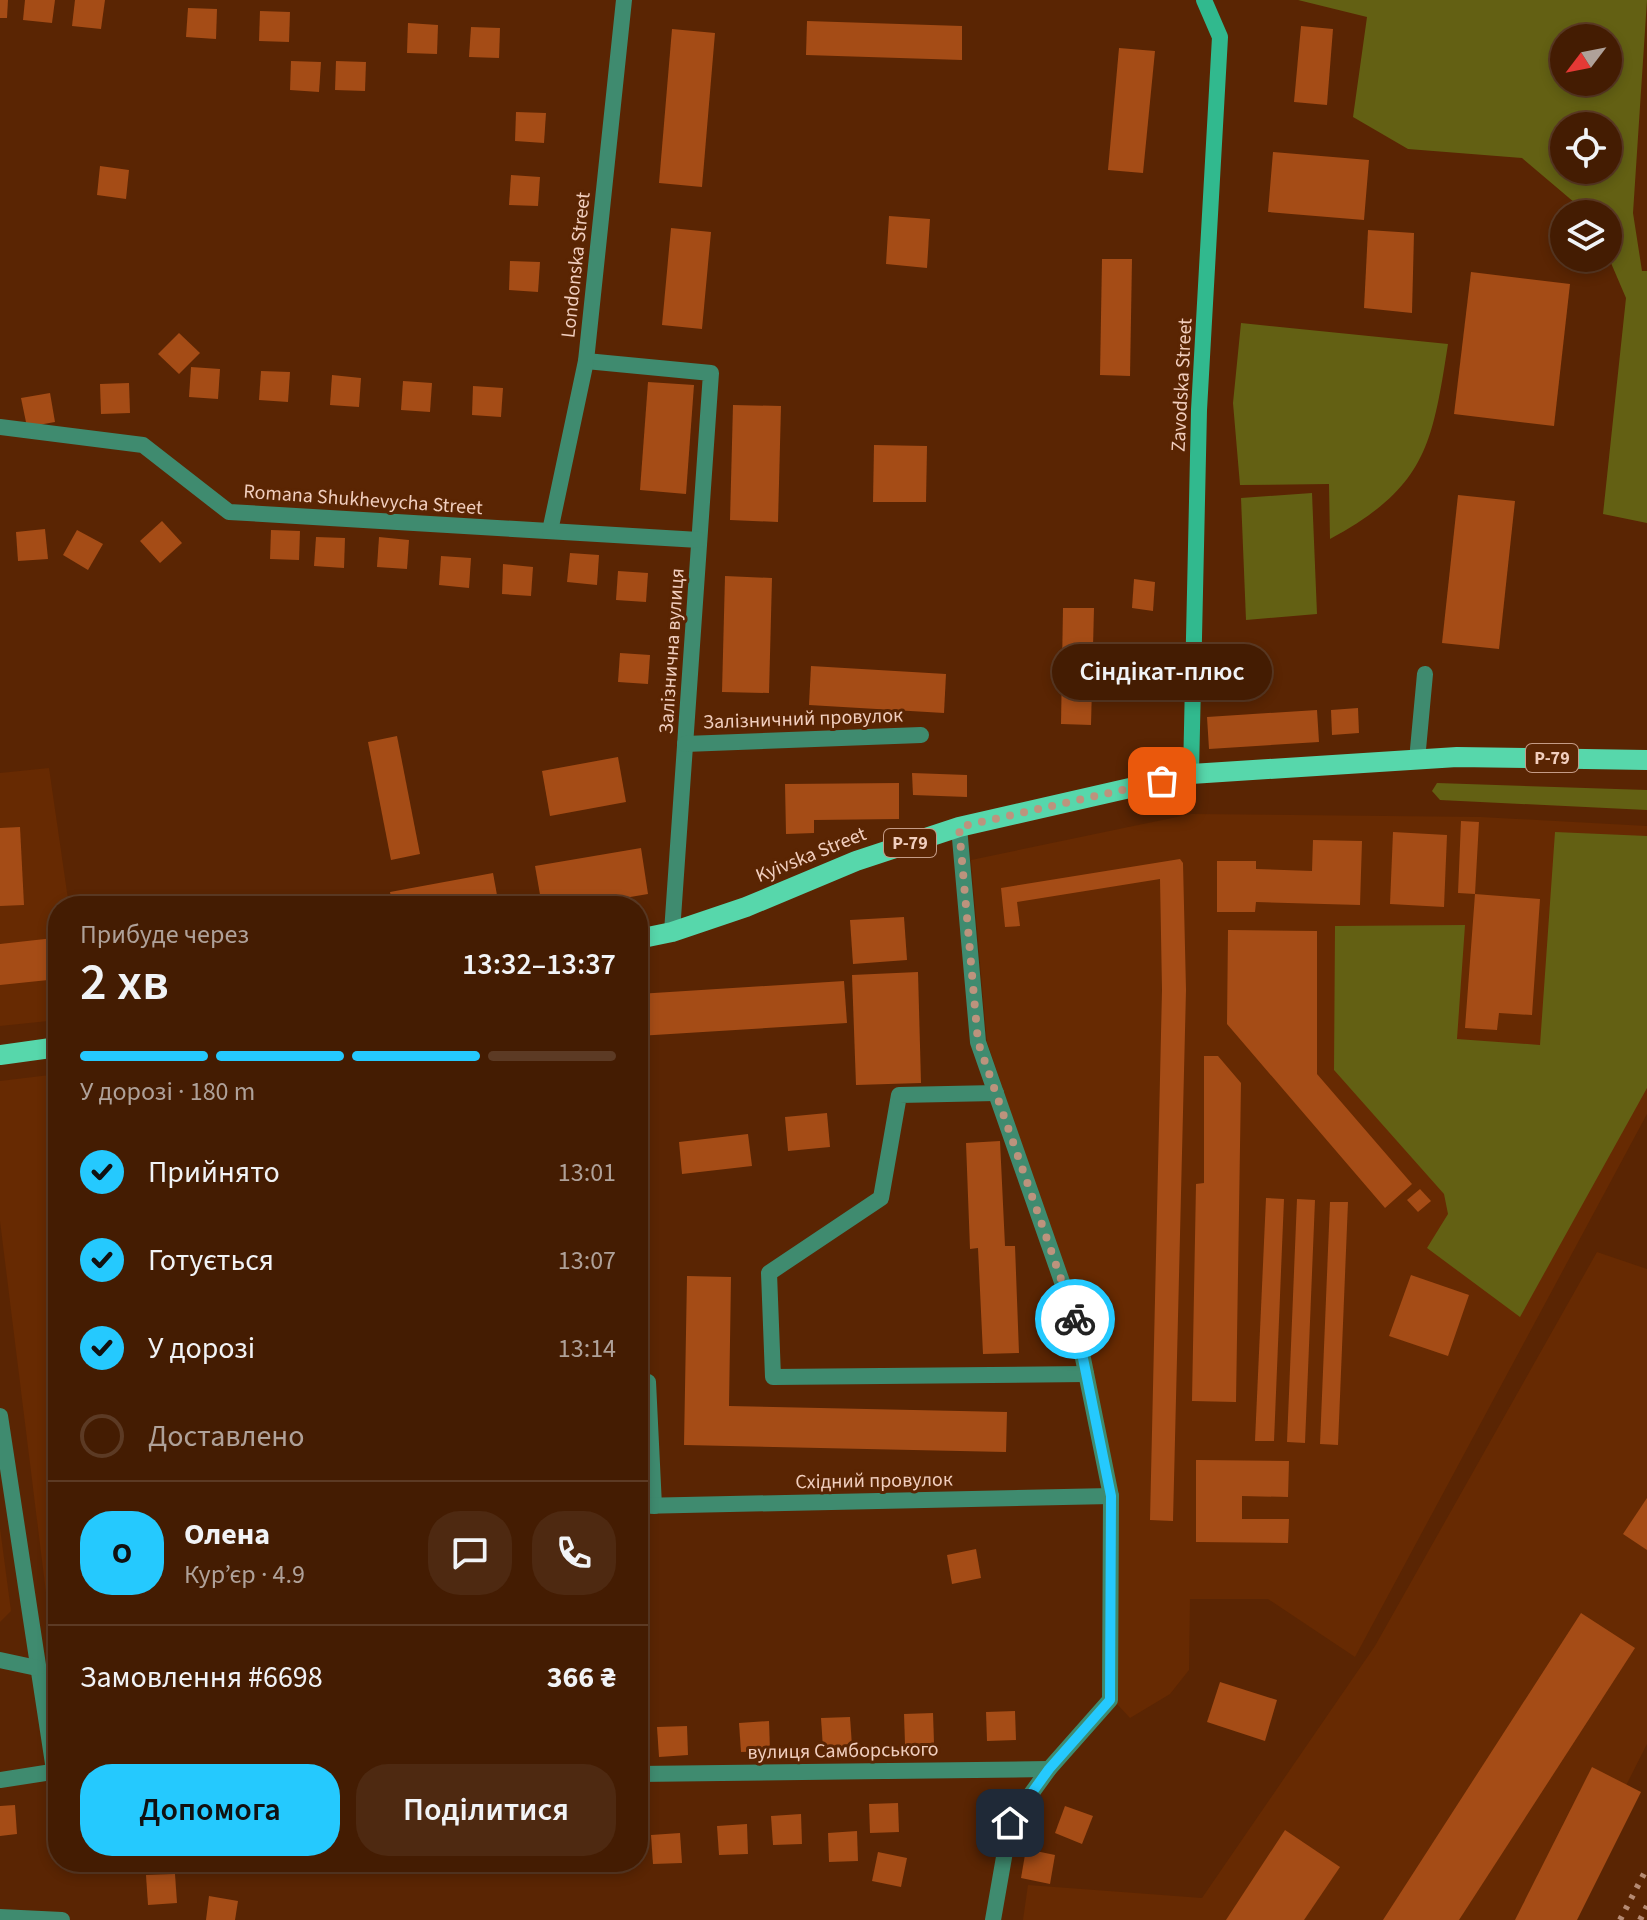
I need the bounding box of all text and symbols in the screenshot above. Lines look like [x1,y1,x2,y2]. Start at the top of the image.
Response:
north arrow [1550,24,1622,96]
map controls [1550,24,1622,272]
button: locate [1550,112,1622,184]
street label: Londonska Street [554,191,598,339]
button: layers [1550,200,1622,272]
street label: Zavodska Street [1165,317,1199,453]
street label: Romana Shukhevycha Street [242,478,484,522]
street label: Залізнична вулиця [652,567,692,735]
callout: Сіндікат-плюс [1052,645,1272,701]
text: Сіндікат-плюс [1080,653,1244,690]
street label: Залізничний провулок [703,702,904,736]
road number: Р-79 [1526,744,1578,772]
pin [1128,747,1196,815]
icon: bag [1140,759,1184,803]
street label: Kyivska Street [751,820,871,890]
road number: Р-79 [884,829,936,857]
text: Прибуде через [80,916,249,953]
text: 13:32–13:37 [462,943,616,986]
text: 2 хв [80,946,169,1020]
text: У дорозі · 180 m [80,1073,255,1110]
icon: check [80,1150,124,1194]
text: Прийнято [148,1151,280,1194]
text: 13:01 [558,1154,616,1191]
icon: check [80,1238,124,1282]
text: Готується [148,1239,274,1282]
text: 13:07 [558,1242,616,1279]
courier [1035,1279,1115,1359]
icon: bike [1053,1297,1097,1341]
icon: check [80,1326,124,1370]
text: У дорозі [148,1327,255,1370]
text: 13:14 [558,1330,616,1367]
text: Доставлено [148,1415,304,1458]
street label: Східний провулок [795,1466,953,1496]
button: chat [428,1511,512,1595]
button: phone [532,1511,616,1595]
text: Олена [184,1513,270,1556]
text: О [112,1532,132,1575]
text: Кур’єр · 4.9 [184,1556,305,1593]
text: Замовлення #6698 [80,1656,323,1699]
text: 366 ₴ [547,1656,616,1699]
street label: вулиця Самборського [747,1735,939,1767]
button: Допомога [80,1764,340,1856]
button: Поділитися [356,1764,616,1856]
pin [976,1789,1044,1857]
icon: home [988,1801,1032,1845]

